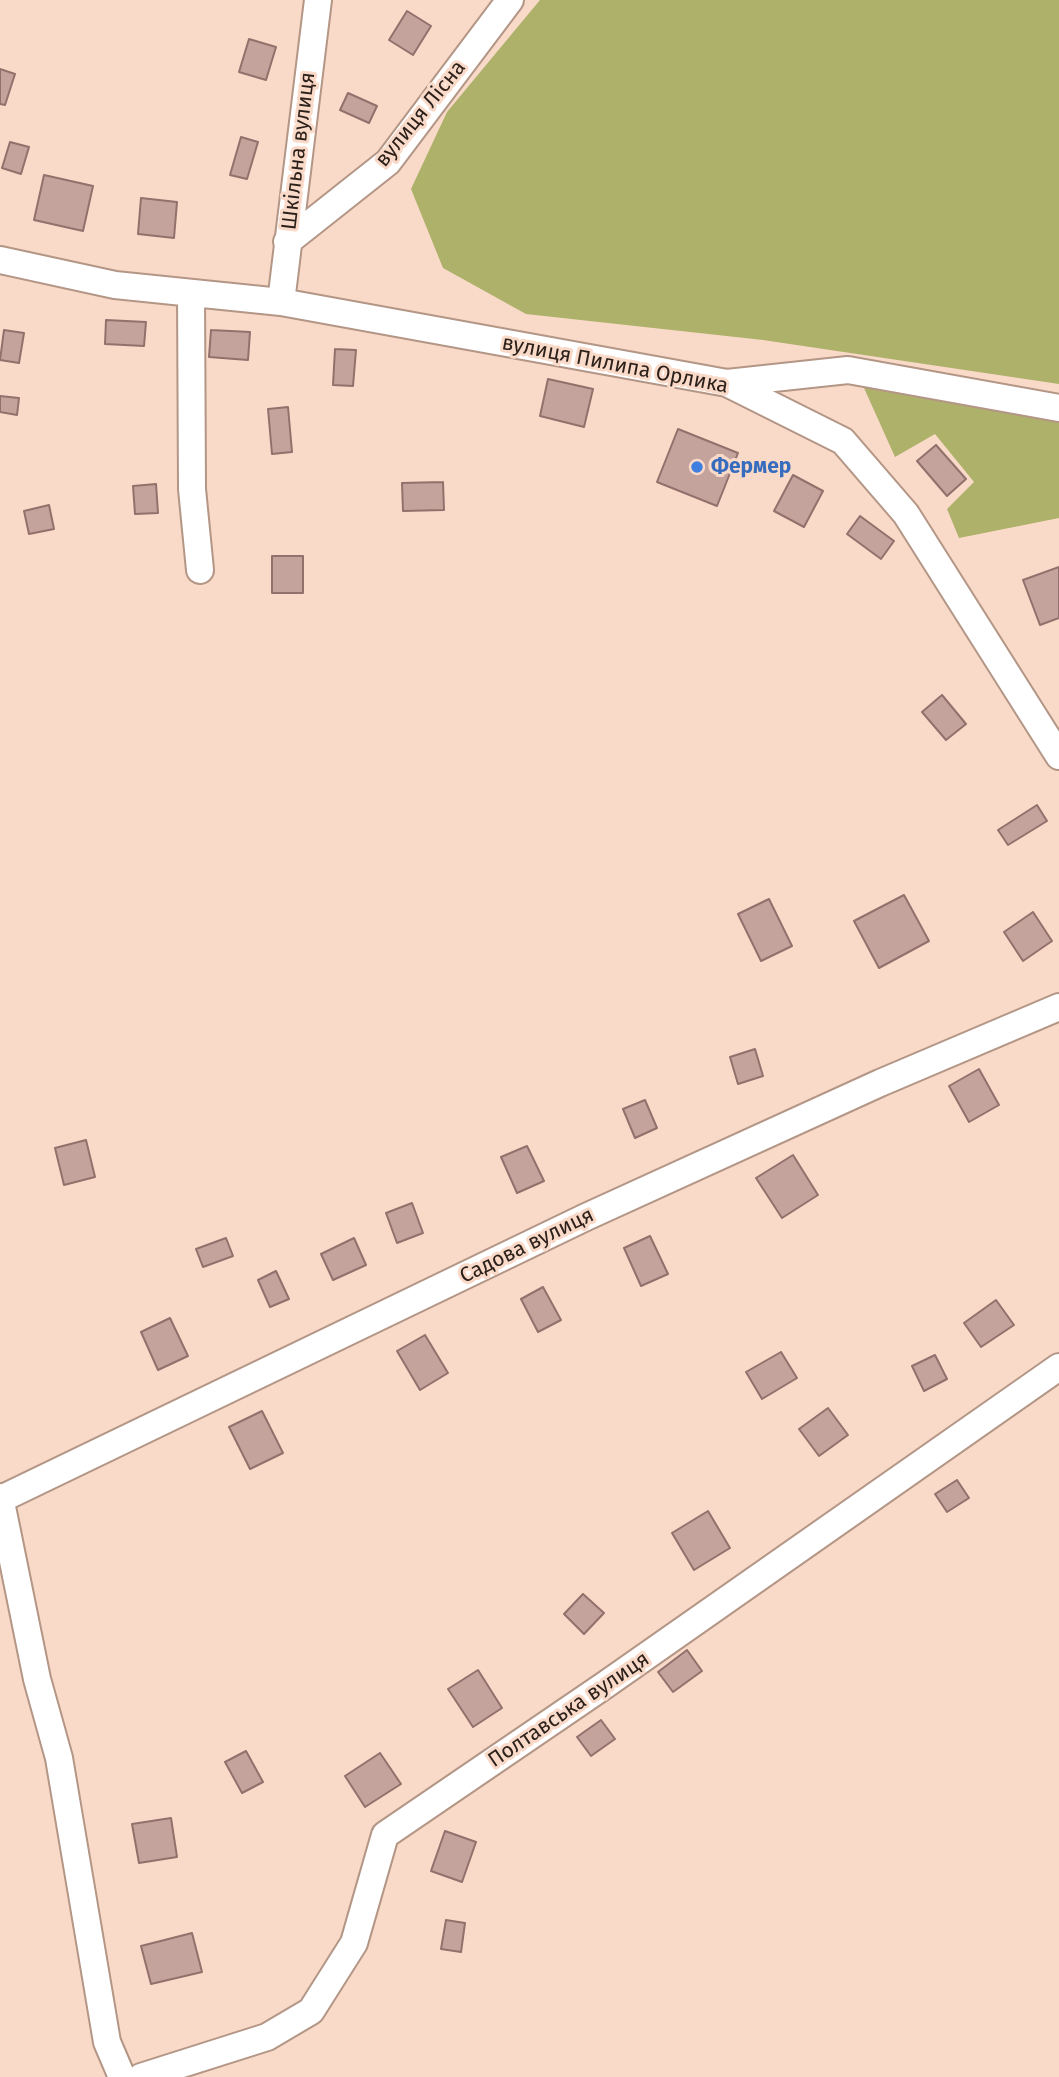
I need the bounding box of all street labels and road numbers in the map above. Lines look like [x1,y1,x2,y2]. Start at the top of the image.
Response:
street label: вулиця Лісна [370,56,472,172]
street label: Шкільна вулиця [277,71,321,231]
street label: вулиця Пилипа Орлика [500,331,730,399]
street label: Садова вулиця [456,1203,598,1289]
street label: Полтавська вулиця [484,1647,654,1773]

